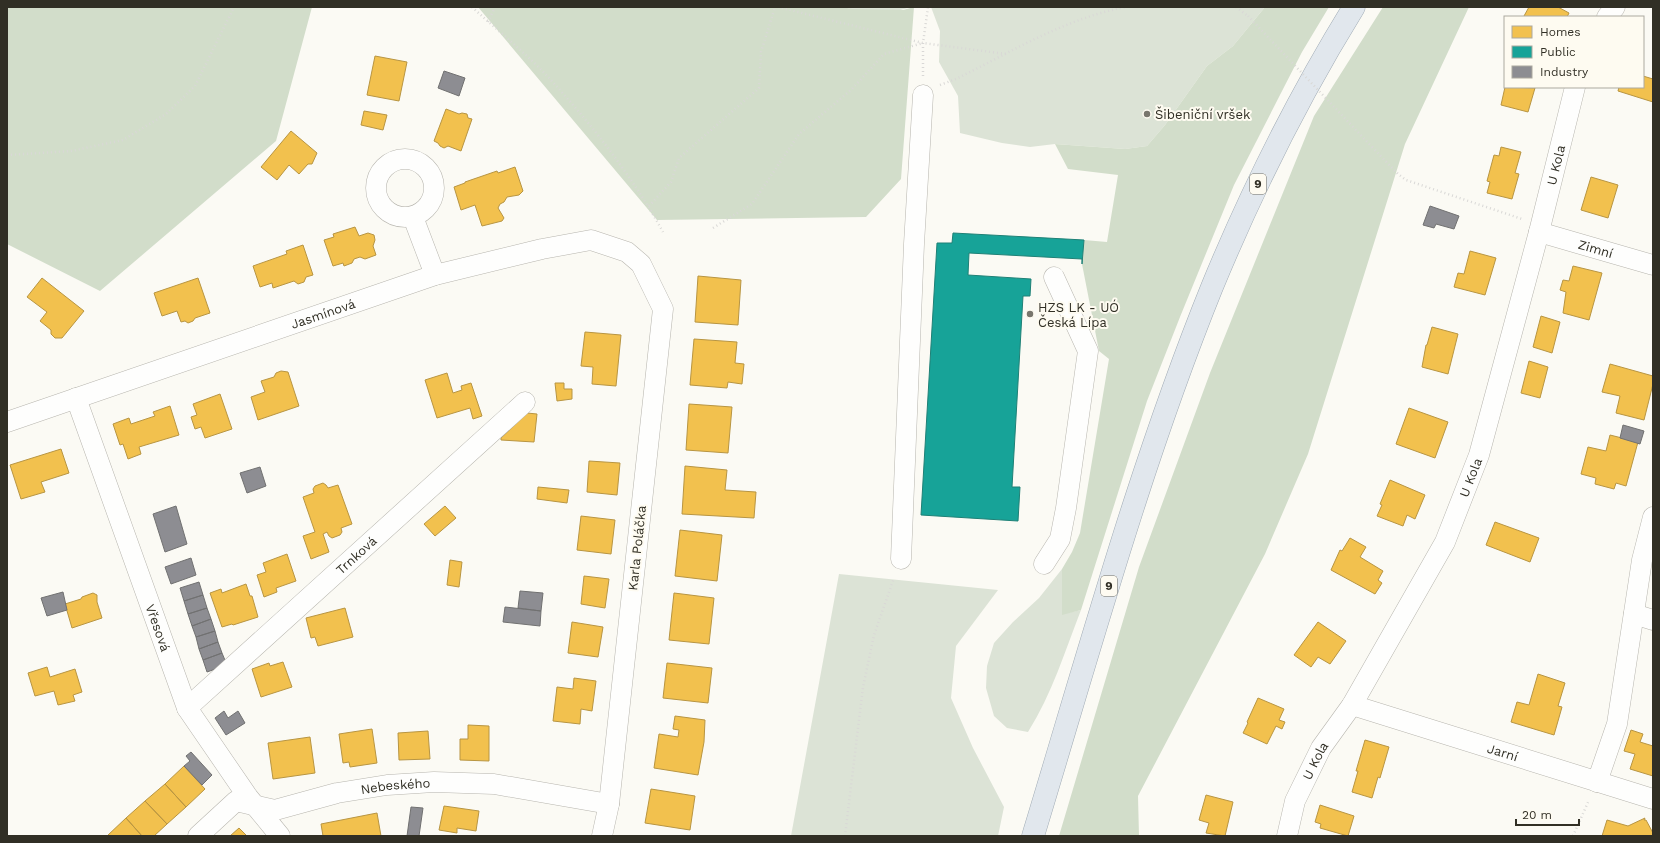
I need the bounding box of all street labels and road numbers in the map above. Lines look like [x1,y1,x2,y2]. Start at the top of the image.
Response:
street label: U Kola [1543,143,1568,187]
road number: 9 [1250,174,1266,194]
street label: Zimní [1576,236,1615,261]
street label: Jasmínová [289,295,358,331]
street label: U Kola [1456,455,1485,499]
street label: Karla Poláčka [625,504,649,591]
street label: Trnková [333,532,380,577]
road number: 9 [1101,576,1117,596]
street label: Vřesová [143,602,174,654]
street label: U Kola [1299,738,1331,782]
street label: Jarní [1486,740,1521,764]
street label: Nebeského [360,775,431,797]

